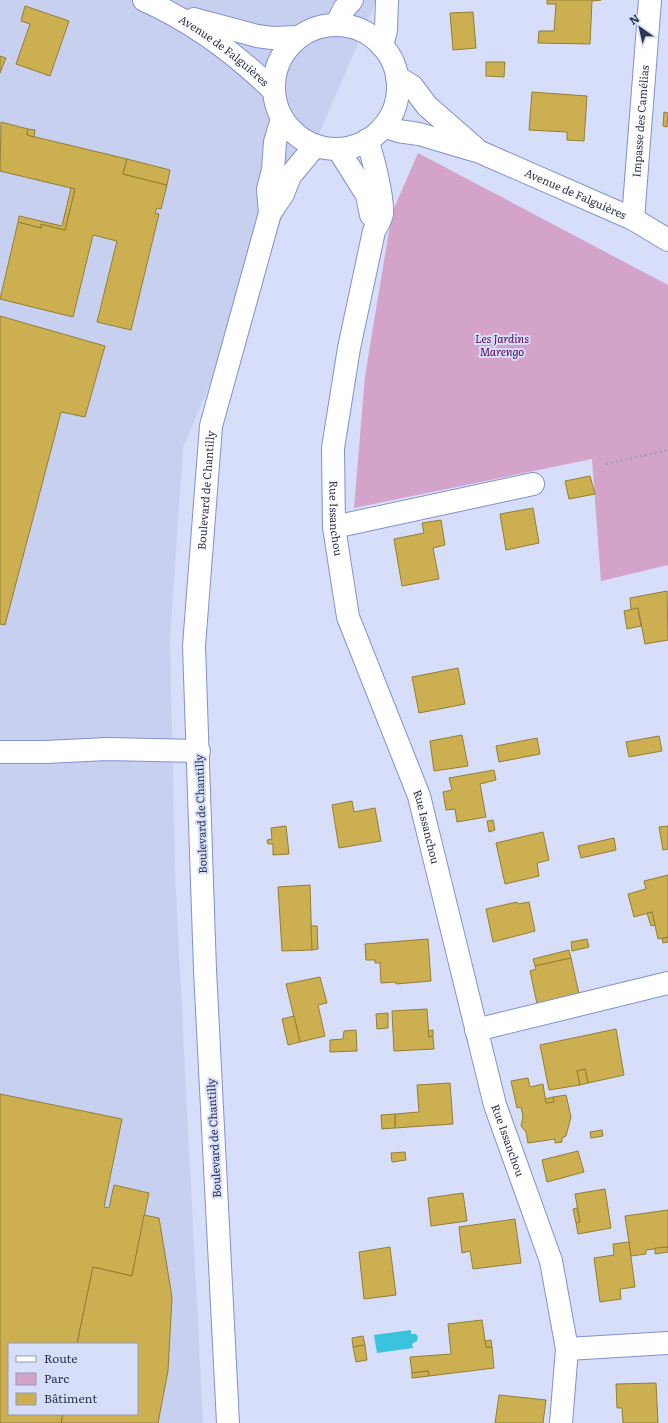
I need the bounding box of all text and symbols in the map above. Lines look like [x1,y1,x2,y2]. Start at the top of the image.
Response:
north arrow [620,8,660,48]
text: N [626,10,642,28]
street label: Avenue de Falguières [176,11,273,89]
street label: Impasse des Camélias [627,64,652,178]
street label: Avenue de Falguières [523,164,629,222]
park label: Les Jardins Marengo [475,330,529,359]
street label: Boulevard de Chantilly [192,429,218,550]
street label: Rue Issanchou [326,480,347,557]
street label: Boulevard de Chantilly [190,753,210,874]
street label: Rue Issanchou [410,787,444,865]
street label: Boulevard de Chantilly [202,1077,224,1198]
street label: Rue Issanchou [488,1102,529,1178]
legend [8,1343,138,1415]
text: Route [44,1349,78,1367]
text: Parc [44,1369,69,1387]
text: Bâtiment [44,1389,97,1407]

